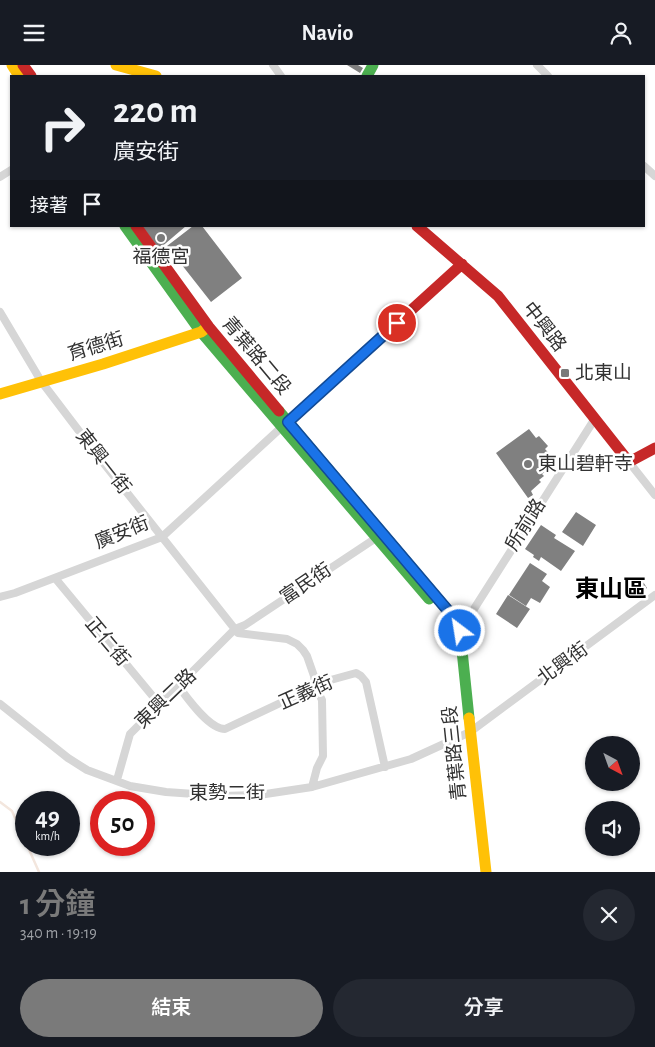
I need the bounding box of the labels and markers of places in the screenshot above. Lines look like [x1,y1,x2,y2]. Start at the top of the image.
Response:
marker: 福德宮 [155,232,167,244]
place label: 福德宮 [132,246,190,267]
pin [376,302,418,344]
place label: 北東山 [575,363,632,383]
marker: 北東山 [559,367,571,379]
place label: 東山碧軒寺 [538,453,633,474]
marker: 東山碧軒寺 [522,458,534,470]

